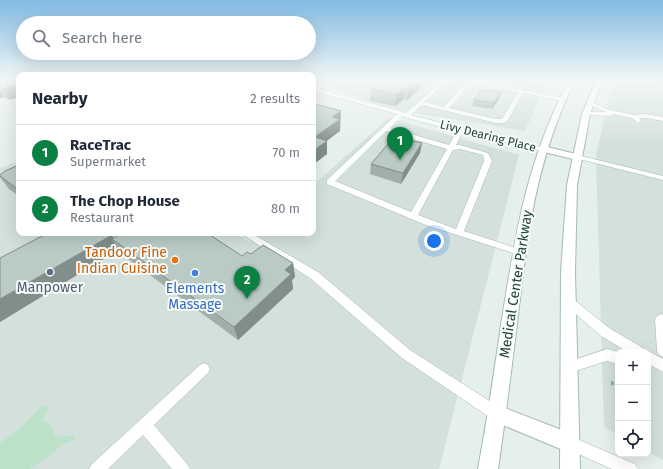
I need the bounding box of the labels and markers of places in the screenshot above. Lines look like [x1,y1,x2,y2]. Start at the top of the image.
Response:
pin: 1 [387,127,413,160]
place label: Tandoor Fine Indian Cuisine [77,244,167,277]
marker: Tandoor Fine Indian Cuisine [170,255,180,265]
pin: 2 [234,266,260,299]
marker: Manpower [45,267,55,277]
marker: Elements Massage [190,268,200,278]
place label: Manpower [17,279,84,296]
place label: Elements Massage [166,280,225,313]

